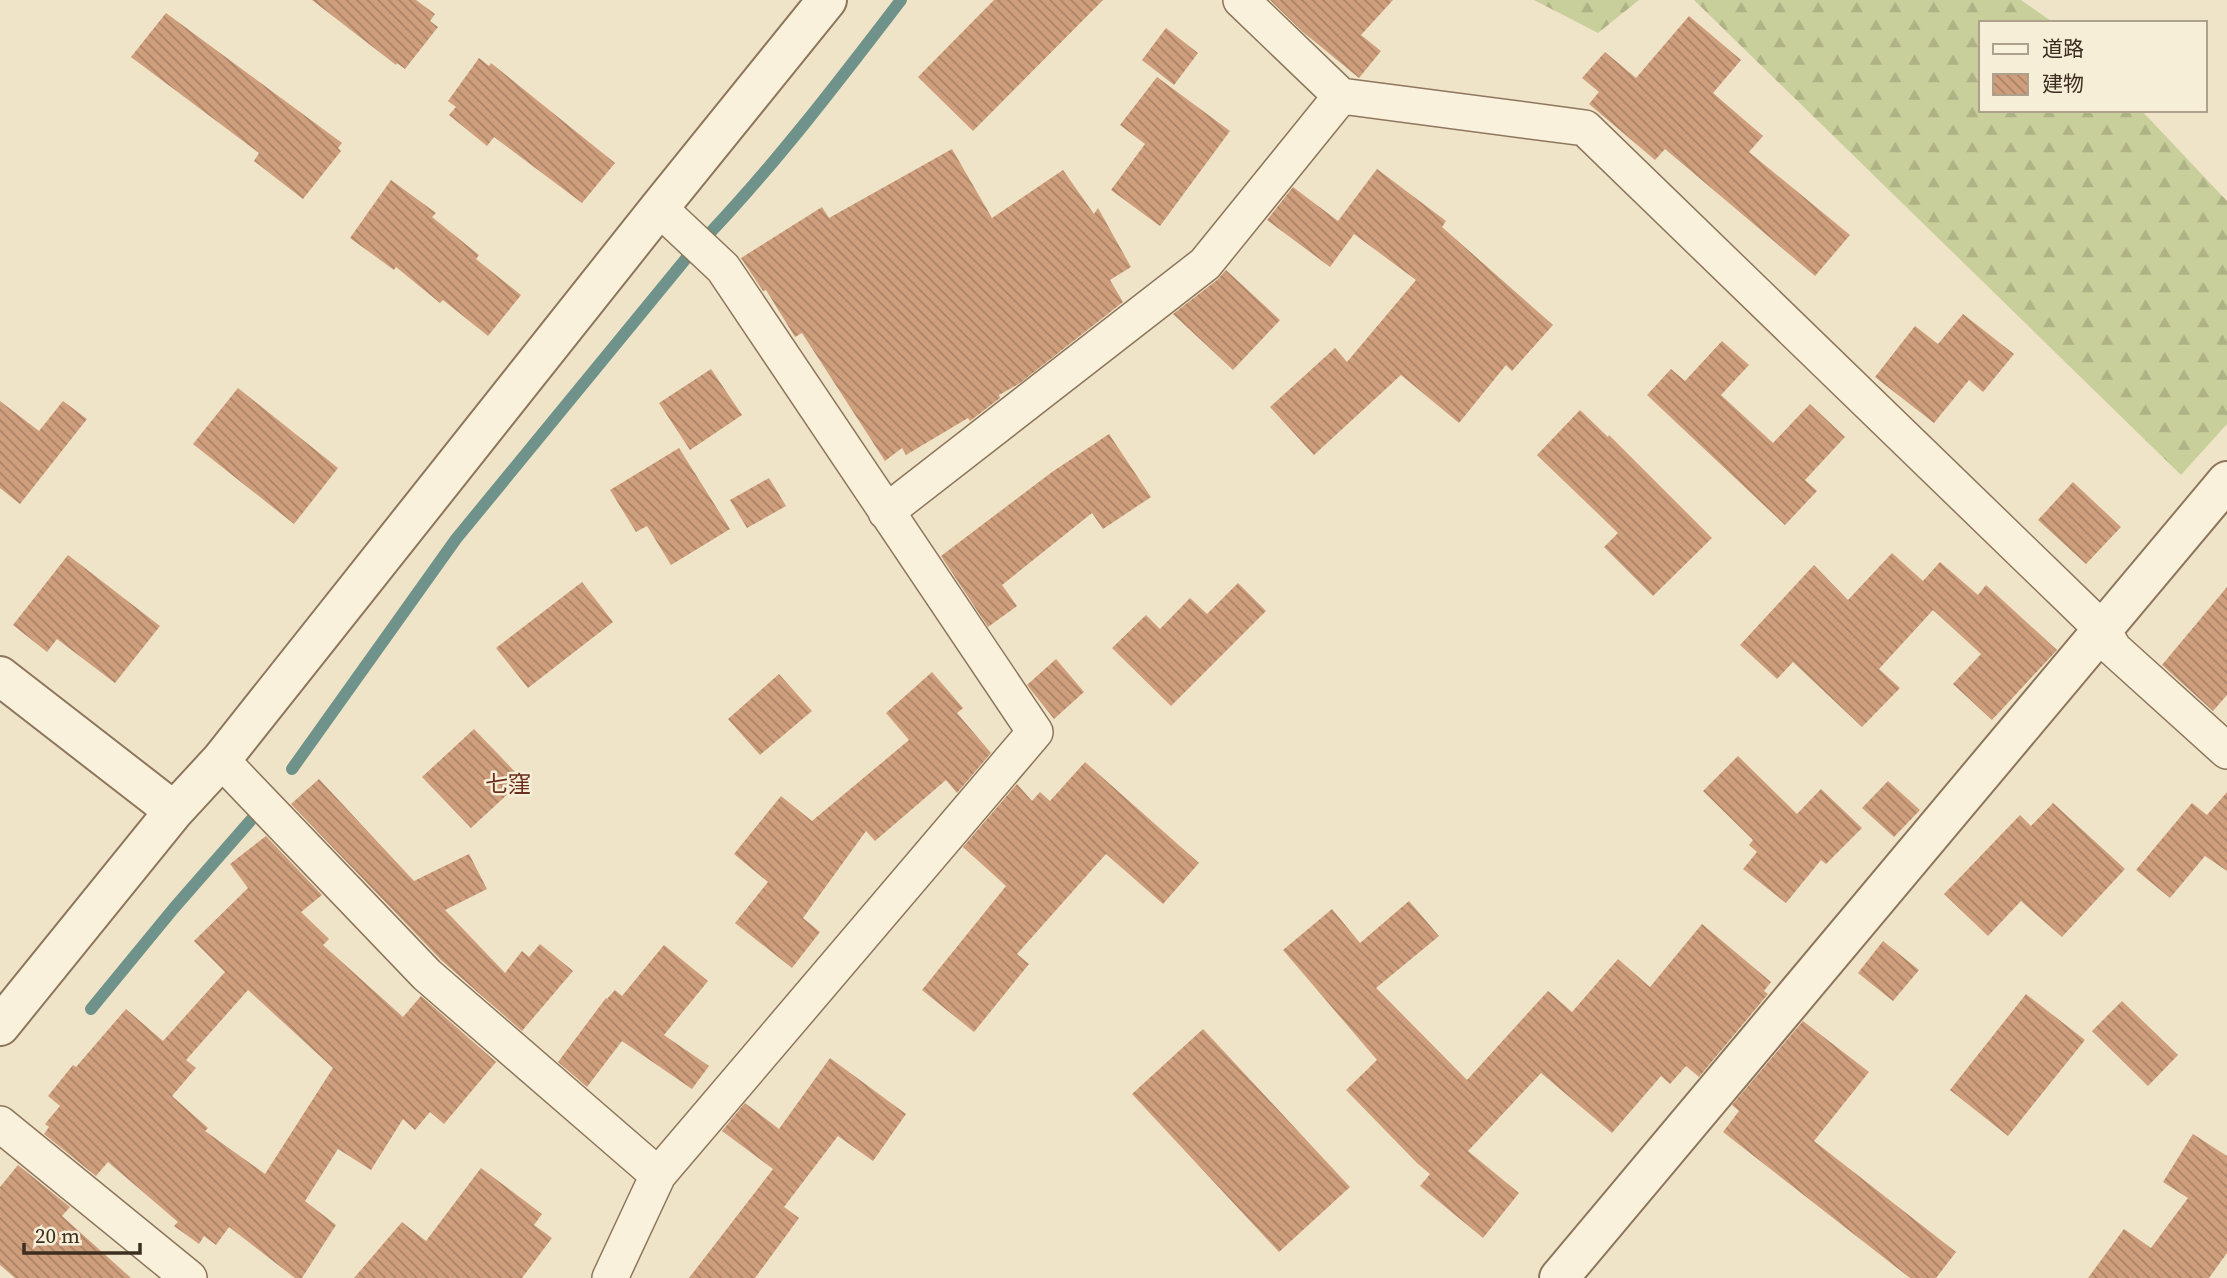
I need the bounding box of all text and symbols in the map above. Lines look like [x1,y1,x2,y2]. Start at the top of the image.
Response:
legend [1979,21,2206,112]
text: 道路 [2042,34,2084,63]
text: 建物 [2042,69,2084,98]
district label: 七窪 [485,768,531,800]
scale bar [24,1212,140,1256]
text: 20 m [35,1221,80,1250]

